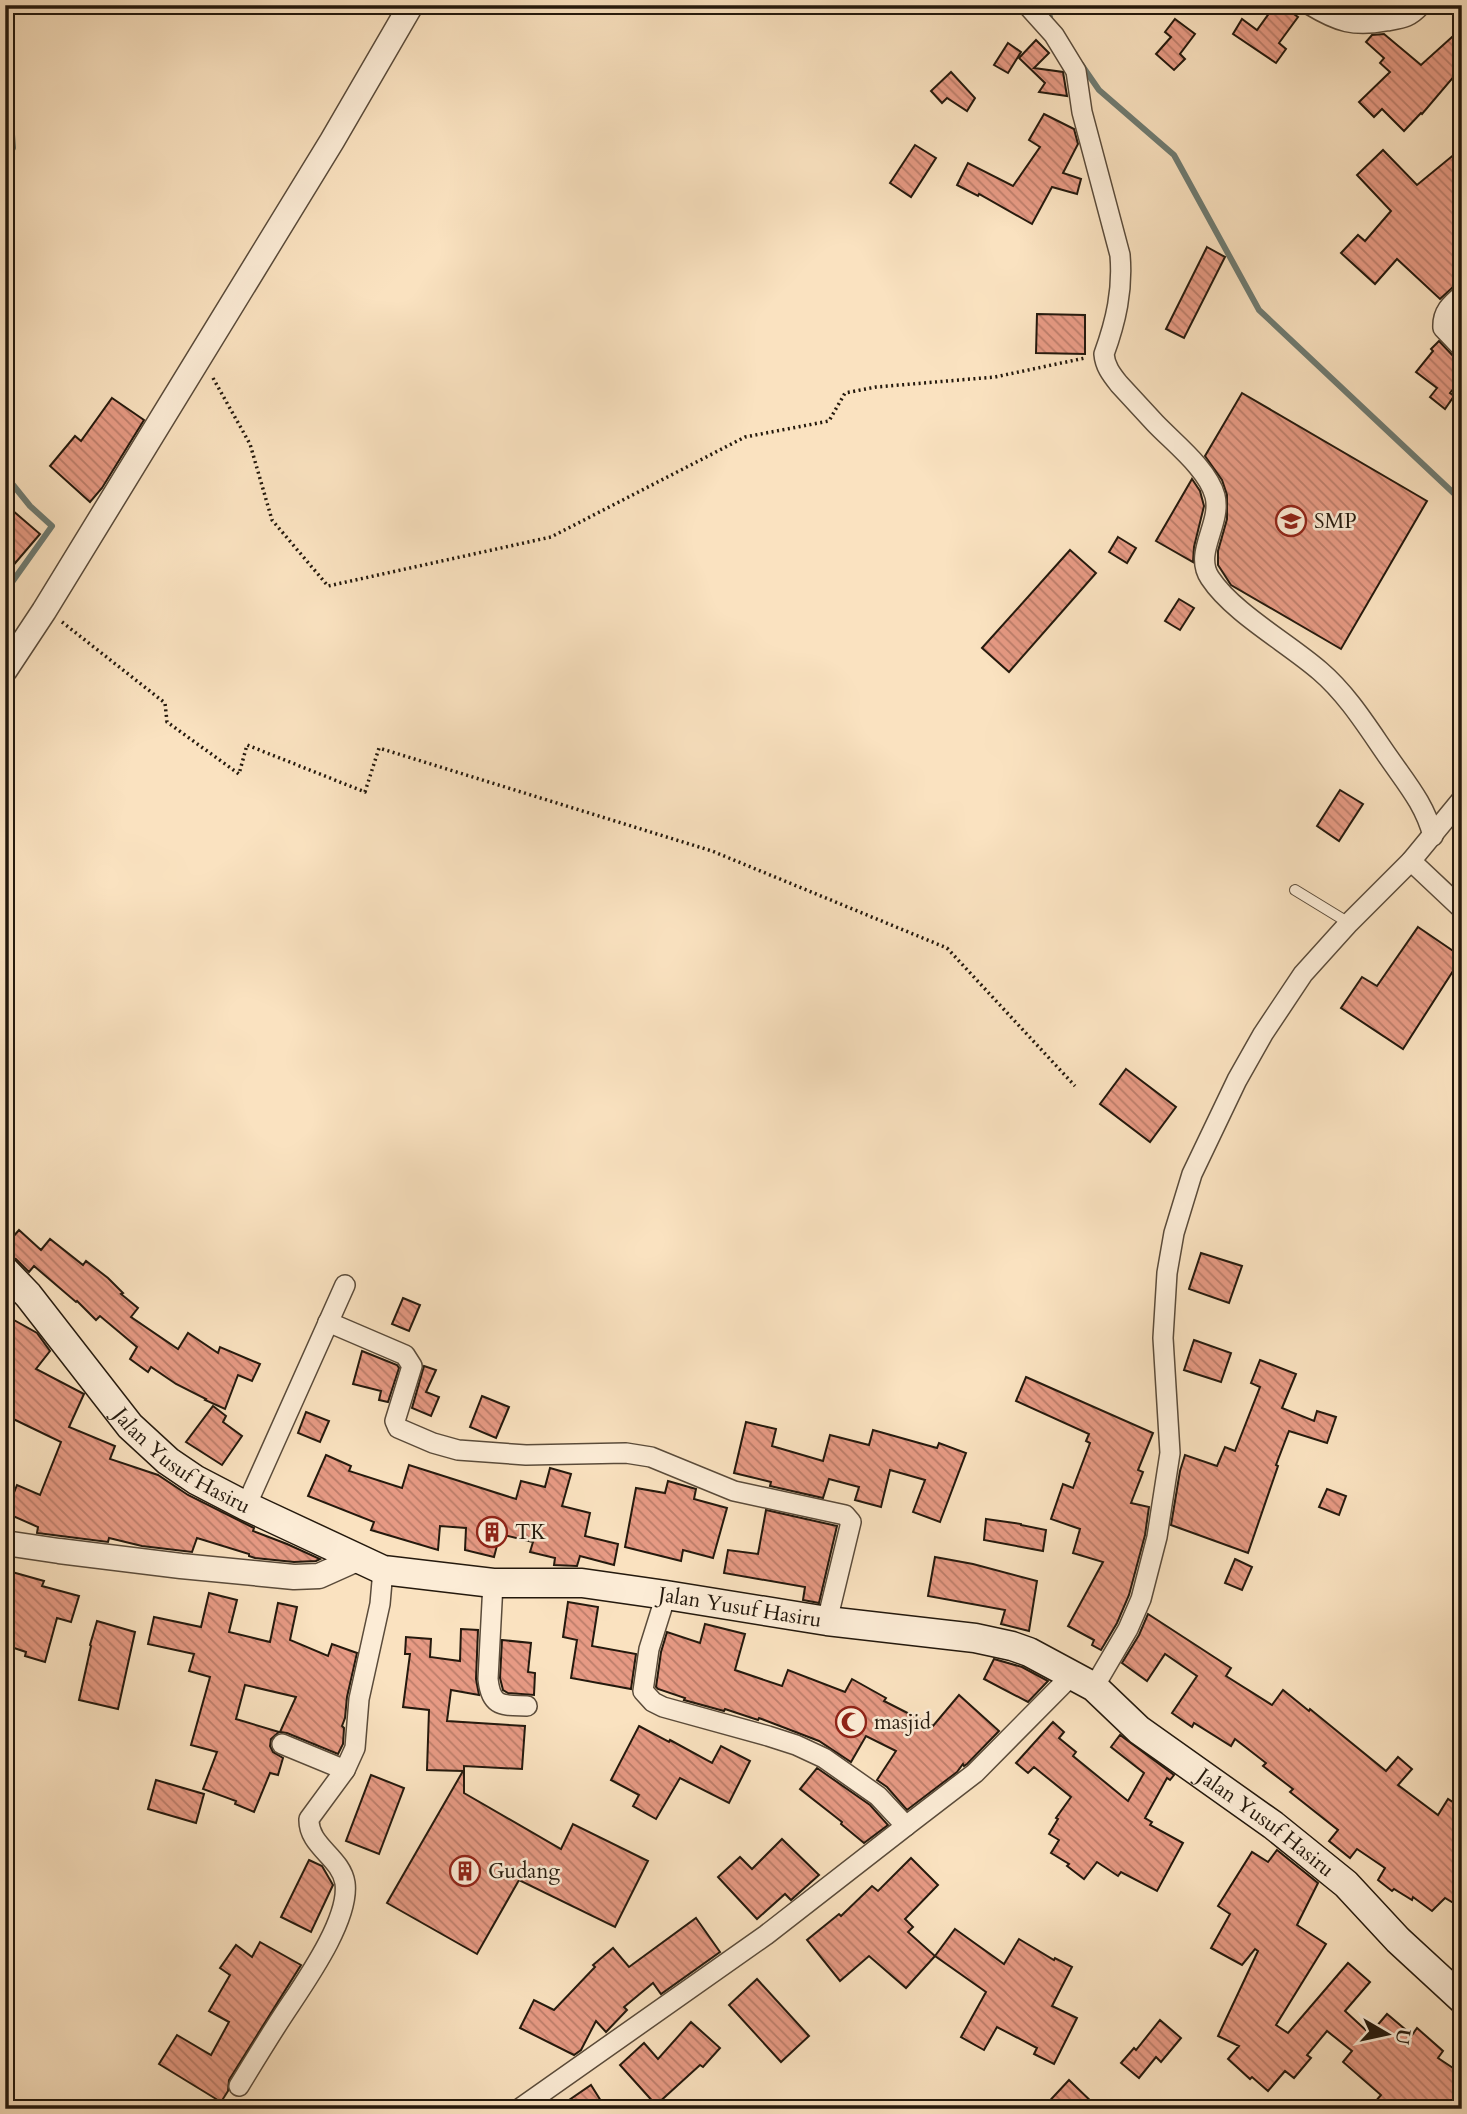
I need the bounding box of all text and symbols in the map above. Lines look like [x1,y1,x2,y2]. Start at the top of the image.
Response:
school or university icon: SMP [1274,504,1308,538]
place label: SMP [1314,507,1357,536]
street label: Jalan Yusuf Hasiru [105,1399,256,1520]
building icon: TK [475,1515,509,1549]
place label: TK [515,1518,546,1547]
street label: Jalan Yusuf Hasiru [654,1579,824,1634]
mosque icon: masjid [834,1705,868,1739]
place label: masjid [874,1708,931,1737]
street label: Jalan Yusuf Hasiru [1189,1760,1341,1884]
building icon: Gudang [448,1854,482,1888]
place label: Gudang [488,1857,560,1886]
north arrow [1352,1998,1422,2068]
text: U [1389,2027,1417,2047]

